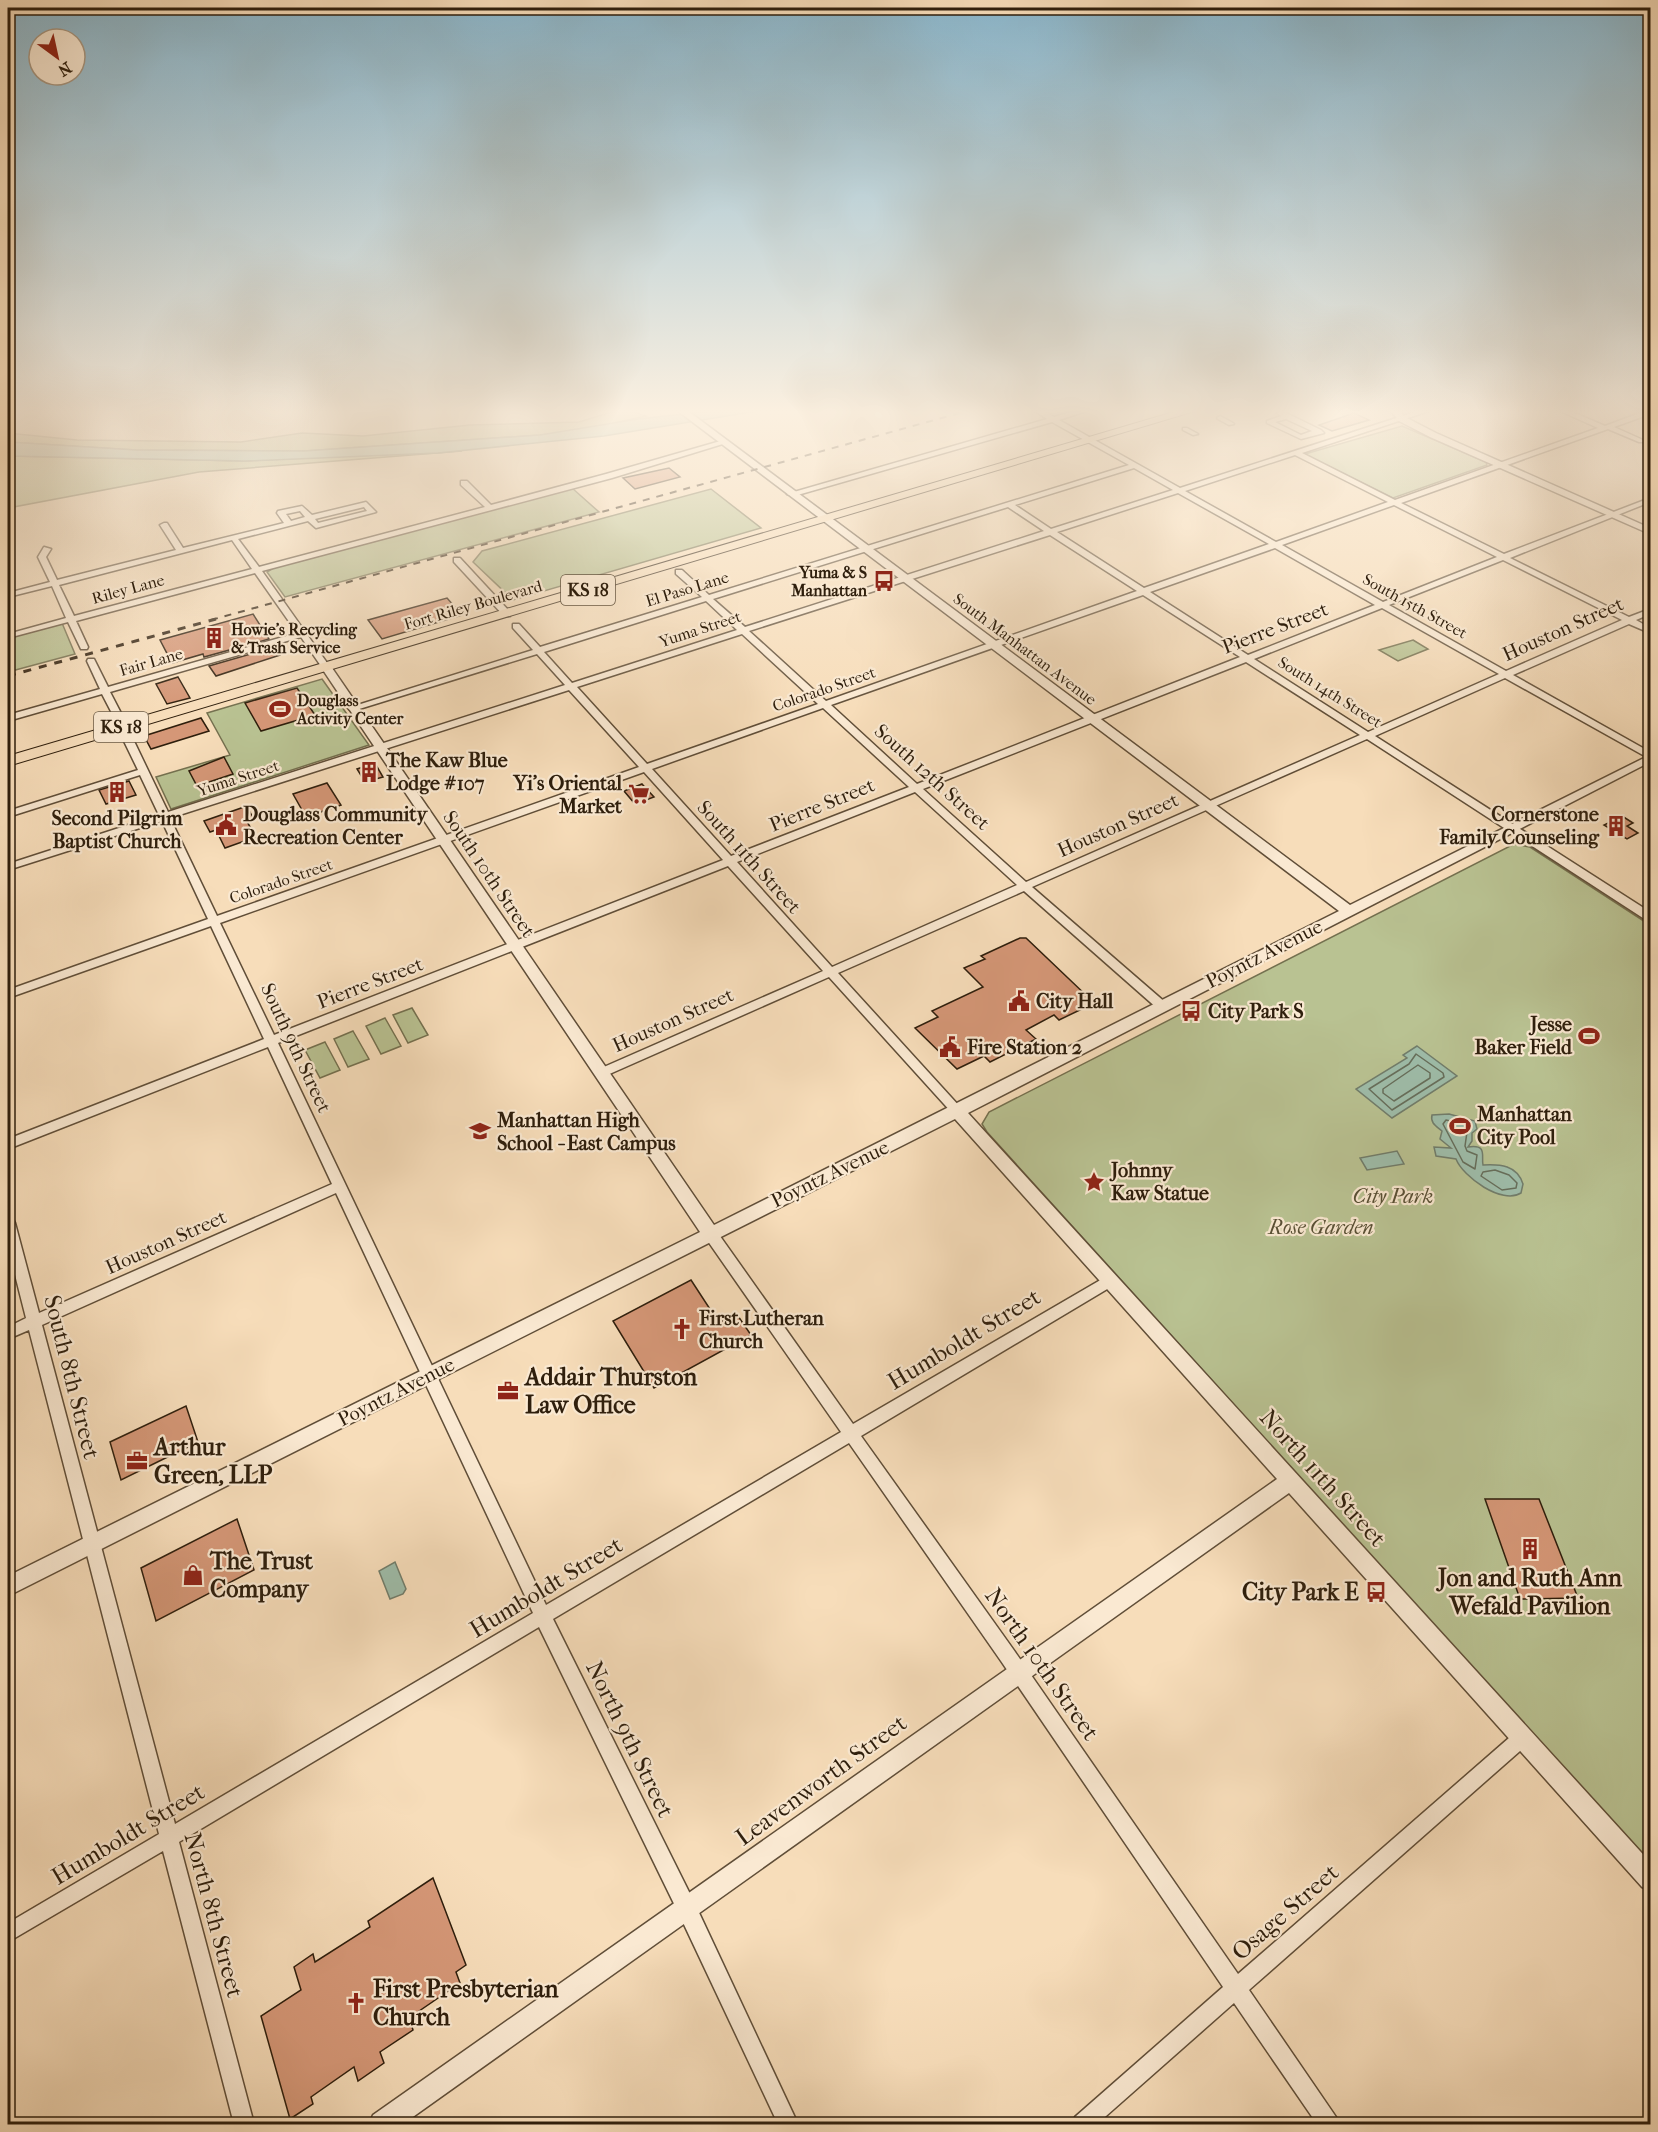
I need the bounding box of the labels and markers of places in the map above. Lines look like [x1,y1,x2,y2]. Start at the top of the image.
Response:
place label: Yuma & S Manhattan [790,563,868,600]
bus stop icon: Yuma & S Manhattan [872,569,896,593]
place label: Howie's Recycling & Trash Service [231,620,357,657]
building icon: Howie's Recycling & Trash Service [202,626,226,650]
place label: Douglass Activity Center [296,691,404,729]
sports icon: Douglass Activity Center [268,697,292,721]
place label: The Kaw Blue Lodge #107 [385,749,508,795]
building icon: The Kaw Blue Lodge #107 [357,760,381,784]
place label: Yi's Oriental Market [512,772,623,818]
building icon: Second Pilgrim Baptist Church [105,780,129,804]
supermarket icon: Yi's Oriental Market [627,782,651,806]
place label: Douglass Community Recreation Center [243,803,428,849]
place label: Cornerstone Family Counseling [1438,803,1600,849]
place label: Second Pilgrim Baptist Church [51,807,183,853]
public building icon: Douglass Community Recreation Center [214,813,238,837]
building icon: Cornerstone Family Counseling [1604,814,1628,838]
public building icon: City Hall [1007,989,1031,1013]
place label: City Hall [1036,990,1114,1013]
bus stop icon: City Park S [1179,999,1203,1023]
place label: City Park S [1208,1000,1304,1023]
place label: Jesse Baker Field [1474,1013,1573,1059]
sports icon: Jesse Baker Field [1577,1024,1601,1048]
public building icon: Fire Station 2 [938,1035,962,1059]
place label: Fire Station 2 [966,1036,1082,1059]
place label: Manhattan City Pool [1476,1103,1572,1149]
place label: Manhattan High School - East Campus [496,1109,676,1155]
sports icon: Manhattan City Pool [1448,1114,1472,1138]
school or university icon: Manhattan High School - East Campus [468,1119,492,1143]
place label: Johnny Kaw Statue [1109,1159,1209,1205]
place icon: Johnny Kaw Statue [1082,1170,1106,1194]
place label: First Lutheran Church [698,1307,824,1353]
church icon: First Lutheran Church [670,1317,694,1341]
place label: Addair Thurston Law Office [523,1363,698,1419]
office icon: Addair Thurston Law Office [496,1379,520,1403]
place label: Arthur Green, LLP [152,1433,273,1489]
office icon: Arthur Green, LLP [125,1449,149,1473]
building icon: Jon and Ruth Ann Wefald Pavilion [1518,1537,1542,1561]
place label: The Trust Company [209,1547,313,1603]
shop icon: The Trust Company [181,1563,205,1587]
place label: Jon and Ruth Ann Wefald Pavilion [1436,1564,1623,1620]
place label: City Park E [1242,1578,1359,1606]
bus stop icon: City Park E [1364,1580,1388,1604]
place label: First Presbyterian Church [372,1975,560,2031]
church icon: First Presbyterian Church [344,1991,368,2015]

